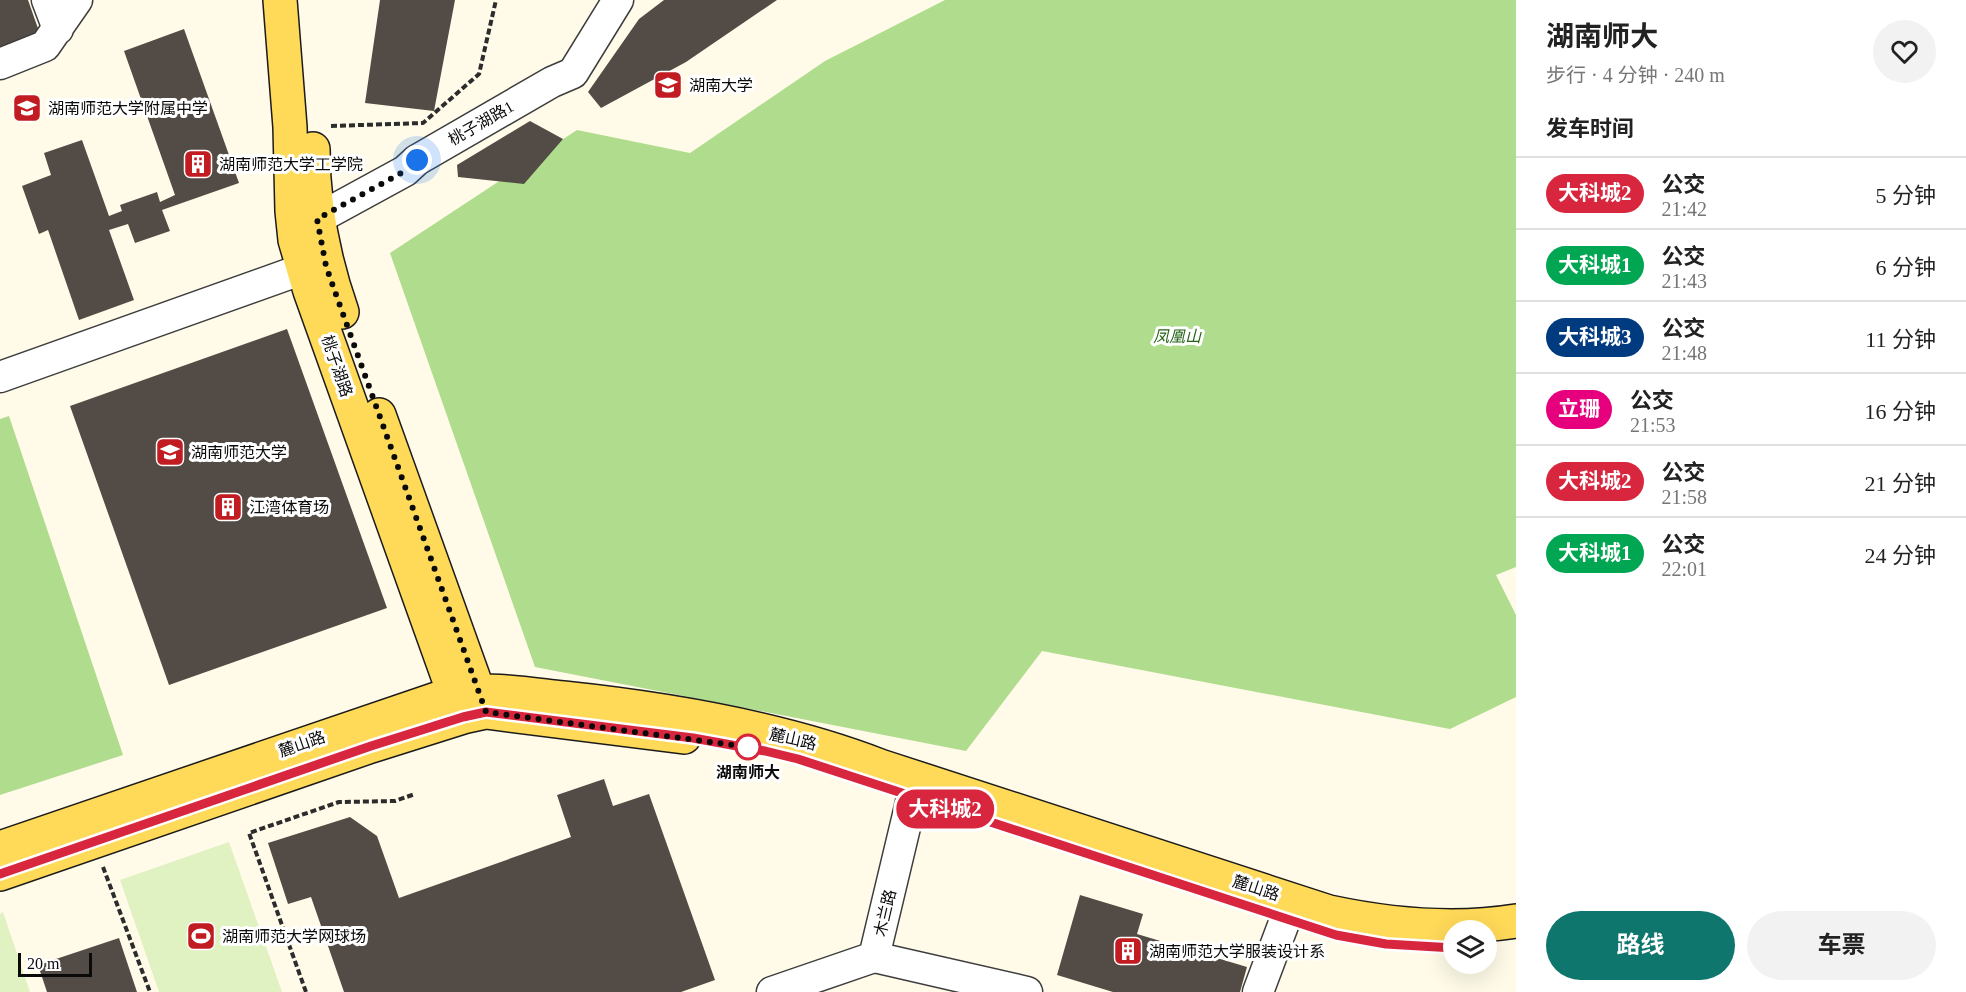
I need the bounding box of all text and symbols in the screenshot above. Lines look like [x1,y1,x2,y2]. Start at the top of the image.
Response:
button: heart [1873,20,1936,83]
text: 湖南师大 [1546,21,1658,52]
text: 步行 · 4 分钟 · 240 m [1546,64,1725,86]
school or university icon: 湖南大学 [652,69,684,101]
place label: 湖南大学 [689,77,753,94]
school or university icon: 湖南师范大学附属中学 [11,92,43,124]
street label: 桃子湖路1 [446,98,516,148]
place label: 湖南师范大学附属中学 [48,100,208,117]
text: 发车时间 [1546,116,1634,141]
your location [402,145,432,175]
building icon: 湖南师范大学工学院 [182,148,214,180]
place label: 湖南师范大学工学院 [219,156,363,173]
text: 公交 [1662,172,1706,197]
text: 大科城2 [1558,181,1632,205]
text: 5 分钟 [1875,183,1936,208]
text: 21:42 [1662,198,1707,220]
text: 公交 [1662,244,1706,269]
text: 大科城1 [1558,253,1632,277]
text: 6 分钟 [1875,255,1936,280]
text: 21:43 [1662,270,1707,292]
text: 公交 [1662,316,1706,341]
text: 大科城3 [1558,325,1632,349]
text: 11 分钟 [1865,327,1936,352]
park label: 凤凰山 [1153,328,1202,345]
street label: 桃子湖路 [319,333,355,399]
text: 21:48 [1662,342,1707,364]
text: 公交 [1630,388,1674,413]
text: 立珊 [1558,397,1600,421]
text: 16 分钟 [1864,399,1936,424]
text: 21:53 [1630,414,1676,436]
school or university icon: 湖南师范大学 [154,436,186,468]
place label: 湖南师范大学 [191,444,287,461]
text: 公交 [1662,460,1706,485]
text: 大科城2 [1558,469,1632,493]
text: 21 分钟 [1864,471,1936,496]
text: 21:58 [1662,486,1707,508]
building icon: 江湾体育场 [212,491,244,523]
place label: 江湾体育场 [249,499,329,516]
text: 公交 [1662,532,1706,557]
text: 大科城1 [1558,541,1632,565]
text: 24 分钟 [1864,543,1936,568]
text: 22:01 [1662,558,1707,580]
street label: 麓山路 [768,725,818,753]
street label: 麓山路 [277,728,327,760]
marker: 湖南师大 [735,734,761,760]
place label: 湖南师大 [716,764,780,781]
line badge: 大科城2 [903,790,987,828]
text: 大科城2 [908,797,982,821]
street label: 麓山路 [1231,872,1281,904]
street label: 木兰路 [871,888,899,938]
button: 路线 [1546,911,1735,980]
button: 车票 [1747,911,1936,980]
sports icon: 湖南师范大学网球场 [185,920,217,952]
map controls [1443,920,1497,974]
button: layers [1443,920,1497,974]
place label: 湖南师范大学网球场 [222,928,366,945]
building icon: 湖南师范大学服装设计系 [1112,935,1144,967]
place label: 湖南师范大学服装设计系 [1149,943,1325,960]
scale bar [18,950,92,978]
text: 20 m [27,955,59,972]

